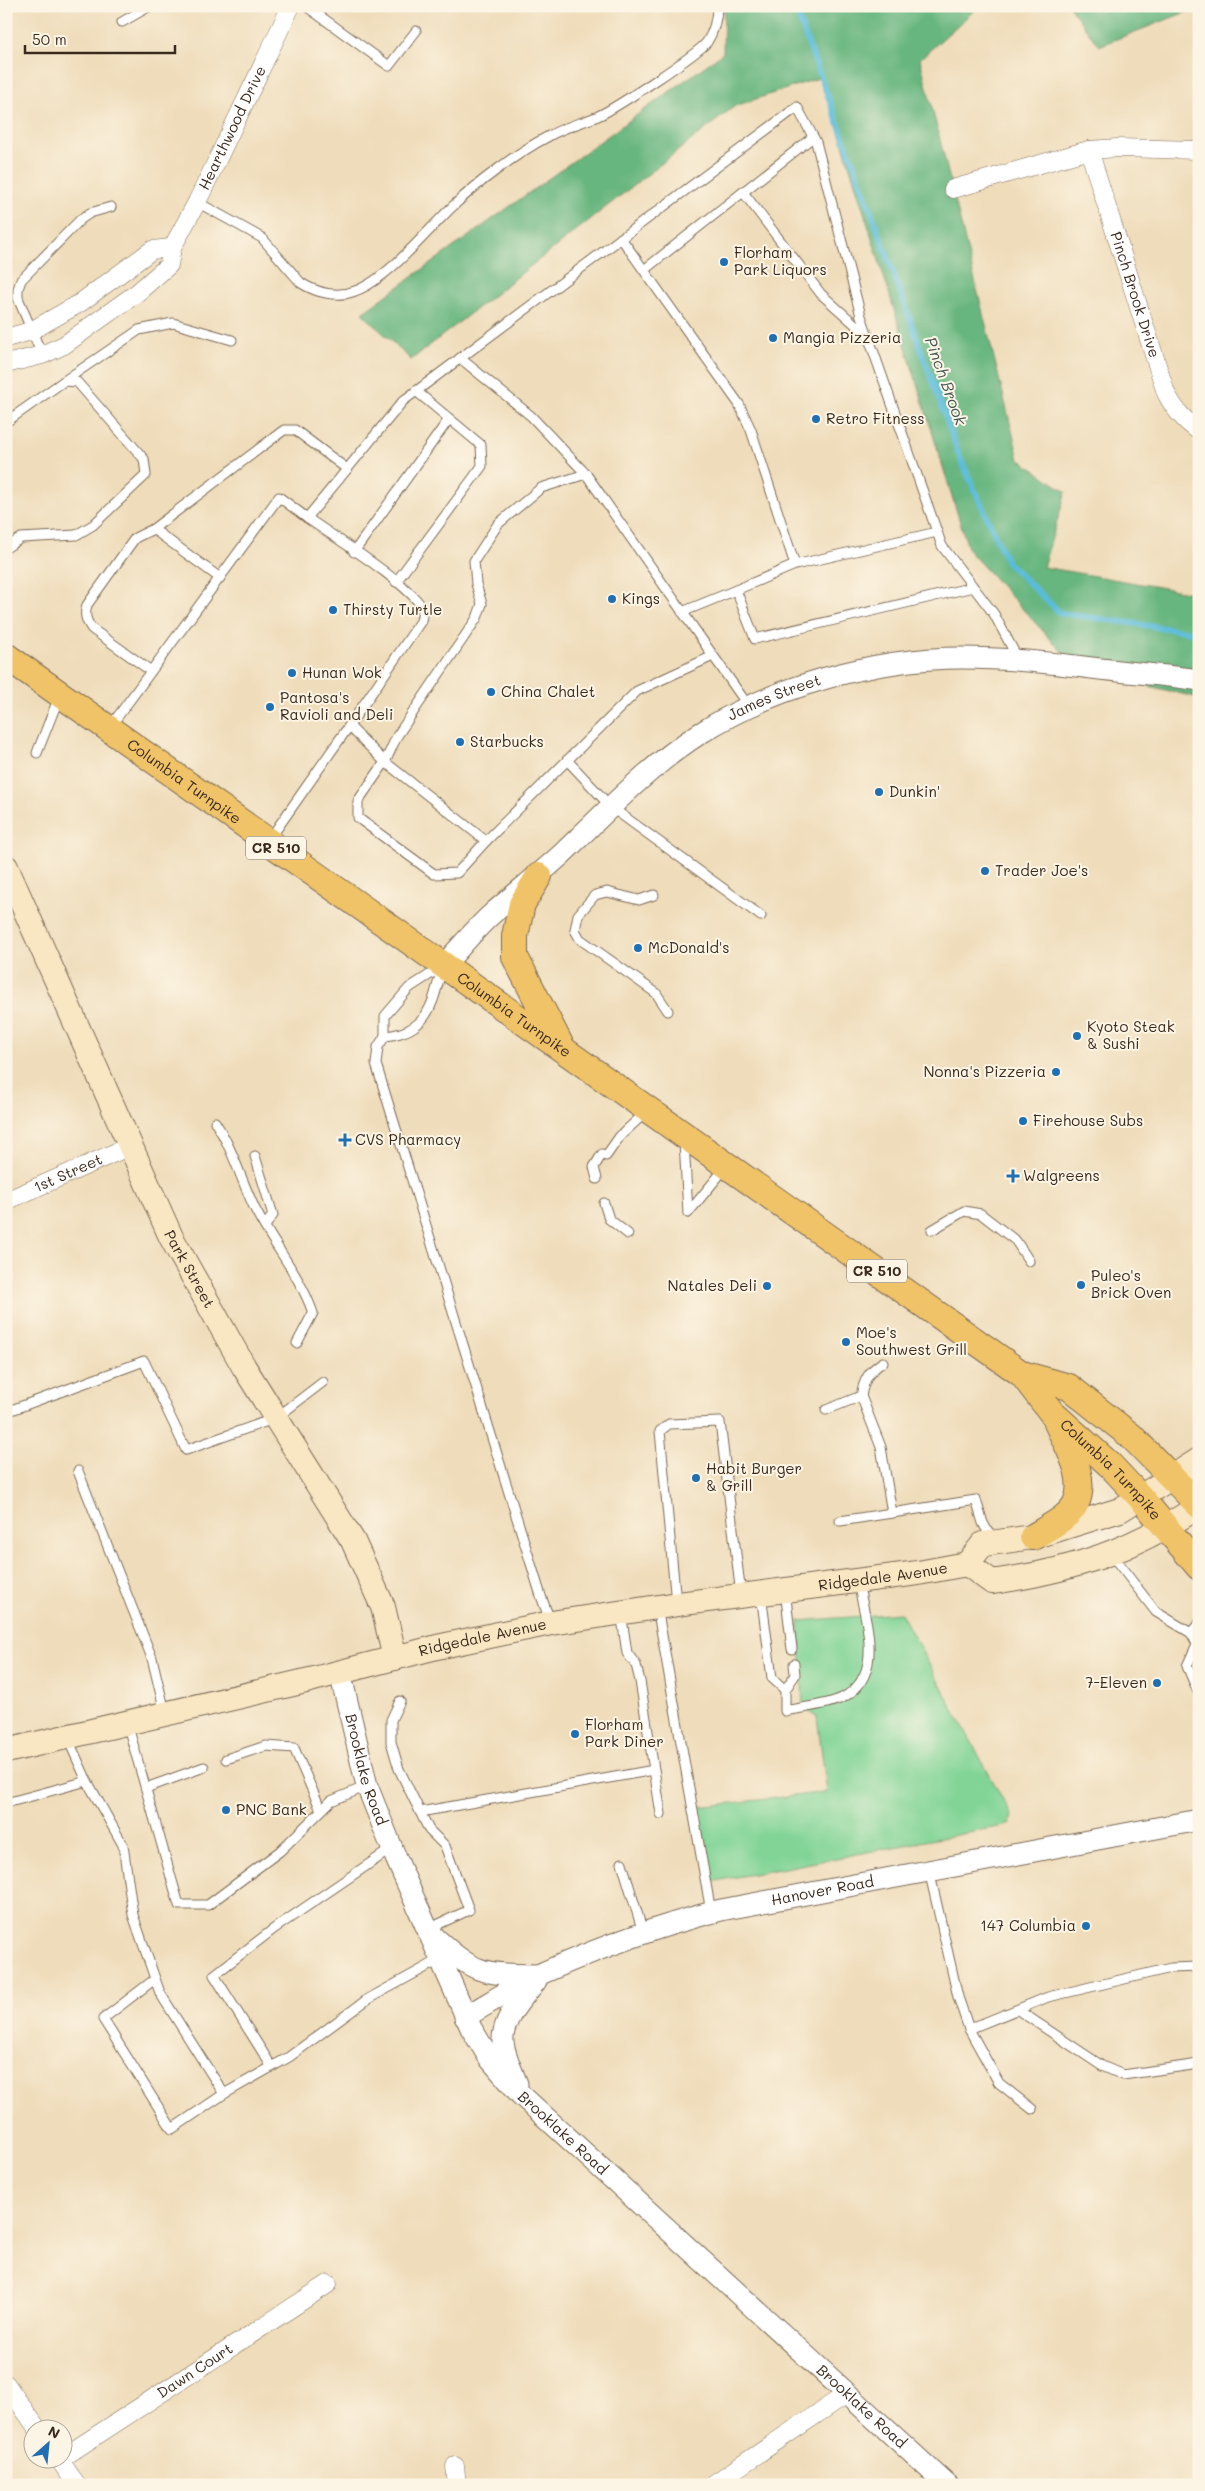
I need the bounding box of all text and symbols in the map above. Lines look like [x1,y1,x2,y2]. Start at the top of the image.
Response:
scale bar [25,22,175,54]
text: 50 m [32,29,67,49]
street label: Hearthwood Drive [193,62,270,193]
street label: Pinch Brook Drive [1107,229,1165,360]
place label: Florham Park Liquors [734,242,827,279]
marker: Florham Park Liquors [718,256,730,268]
place label: Mangia Pizzeria [783,327,901,347]
marker: Mangia Pizzeria [767,332,779,344]
water label: Pinch Brook [921,334,972,428]
place label: Retro Fitness [826,408,924,428]
marker: Retro Fitness [810,413,822,425]
place label: Kings [622,588,660,608]
marker: Kings [606,593,618,605]
place label: Thirsty Turtle [343,599,442,619]
marker: Thirsty Turtle [327,604,339,616]
place label: Hunan Wok [302,662,382,682]
marker: Hunan Wok [286,667,298,679]
street label: James Street [724,669,823,725]
place label: China Chalet [501,681,595,701]
marker: China Chalet [485,686,497,698]
place label: Pantosa's Ravioli and Deli [280,687,393,724]
marker: Pantosa's Ravioli and Deli [264,701,276,713]
place label: Starbucks [470,731,544,751]
street label: Columbia Turnpike [124,734,246,828]
marker: Starbucks [454,736,466,748]
place label: Dunkin' [889,781,940,801]
marker: Dunkin' [873,786,885,798]
road number: CR 510 [246,836,306,860]
place label: Trader Joe's [995,860,1088,880]
marker: Trader Joe's [979,865,991,877]
place label: McDonald's [648,937,730,957]
marker: McDonald's [632,942,644,954]
street label: Columbia Turnpike [453,967,576,1061]
place label: Kyoto Steak & Sushi [1087,1016,1175,1053]
marker: Kyoto Steak & Sushi [1071,1030,1083,1042]
place label: Nonna's Pizzeria [923,1061,1046,1081]
marker: Nonna's Pizzeria [1050,1066,1062,1078]
place label: Firehouse Subs [1033,1110,1143,1130]
marker: Firehouse Subs [1017,1115,1029,1127]
place label: CVS Pharmacy [355,1129,461,1149]
marker: CVS Pharmacy [339,1134,351,1146]
street label: 1st Street [30,1149,105,1197]
place label: Walgreens [1023,1165,1100,1185]
marker: Walgreens [1007,1170,1019,1182]
street label: Park Street [160,1227,220,1311]
road number: CR 510 [847,1260,907,1282]
place label: Puleo's Brick Oven [1091,1265,1171,1302]
place label: Natales Deli [668,1275,757,1295]
marker: Puleo's Brick Oven [1075,1279,1087,1291]
marker: Natales Deli [761,1280,773,1292]
place label: Moe's Southwest Grill [856,1322,967,1359]
marker: Moe's Southwest Grill [840,1336,852,1348]
street label: Columbia Turnpike [1056,1414,1166,1524]
place label: Habit Burger & Grill [706,1458,802,1495]
marker: Habit Burger & Grill [690,1472,702,1484]
street label: Ridgedale Avenue [817,1557,949,1595]
street label: Ridgedale Avenue [416,1613,548,1660]
place label: 7-Eleven [1085,1672,1147,1692]
marker: 7-Eleven [1151,1677,1163,1689]
street label: Brooklake Road [341,1712,393,1828]
place label: Florham Park Diner [585,1714,664,1751]
marker: Florham Park Diner [569,1728,581,1740]
place label: PNC Bank [236,1799,307,1819]
marker: PNC Bank [220,1804,232,1816]
street label: Hanover Road [769,1870,875,1909]
place label: 147 Columbia [980,1915,1076,1935]
marker: 147 Columbia [1080,1920,1092,1932]
street label: Brooklake Road [514,2086,613,2179]
street label: Dawn Court [153,2338,236,2402]
street label: Brooklake Road [813,2360,911,2452]
north arrow [22,2418,72,2468]
text: N [45,2421,63,2443]

